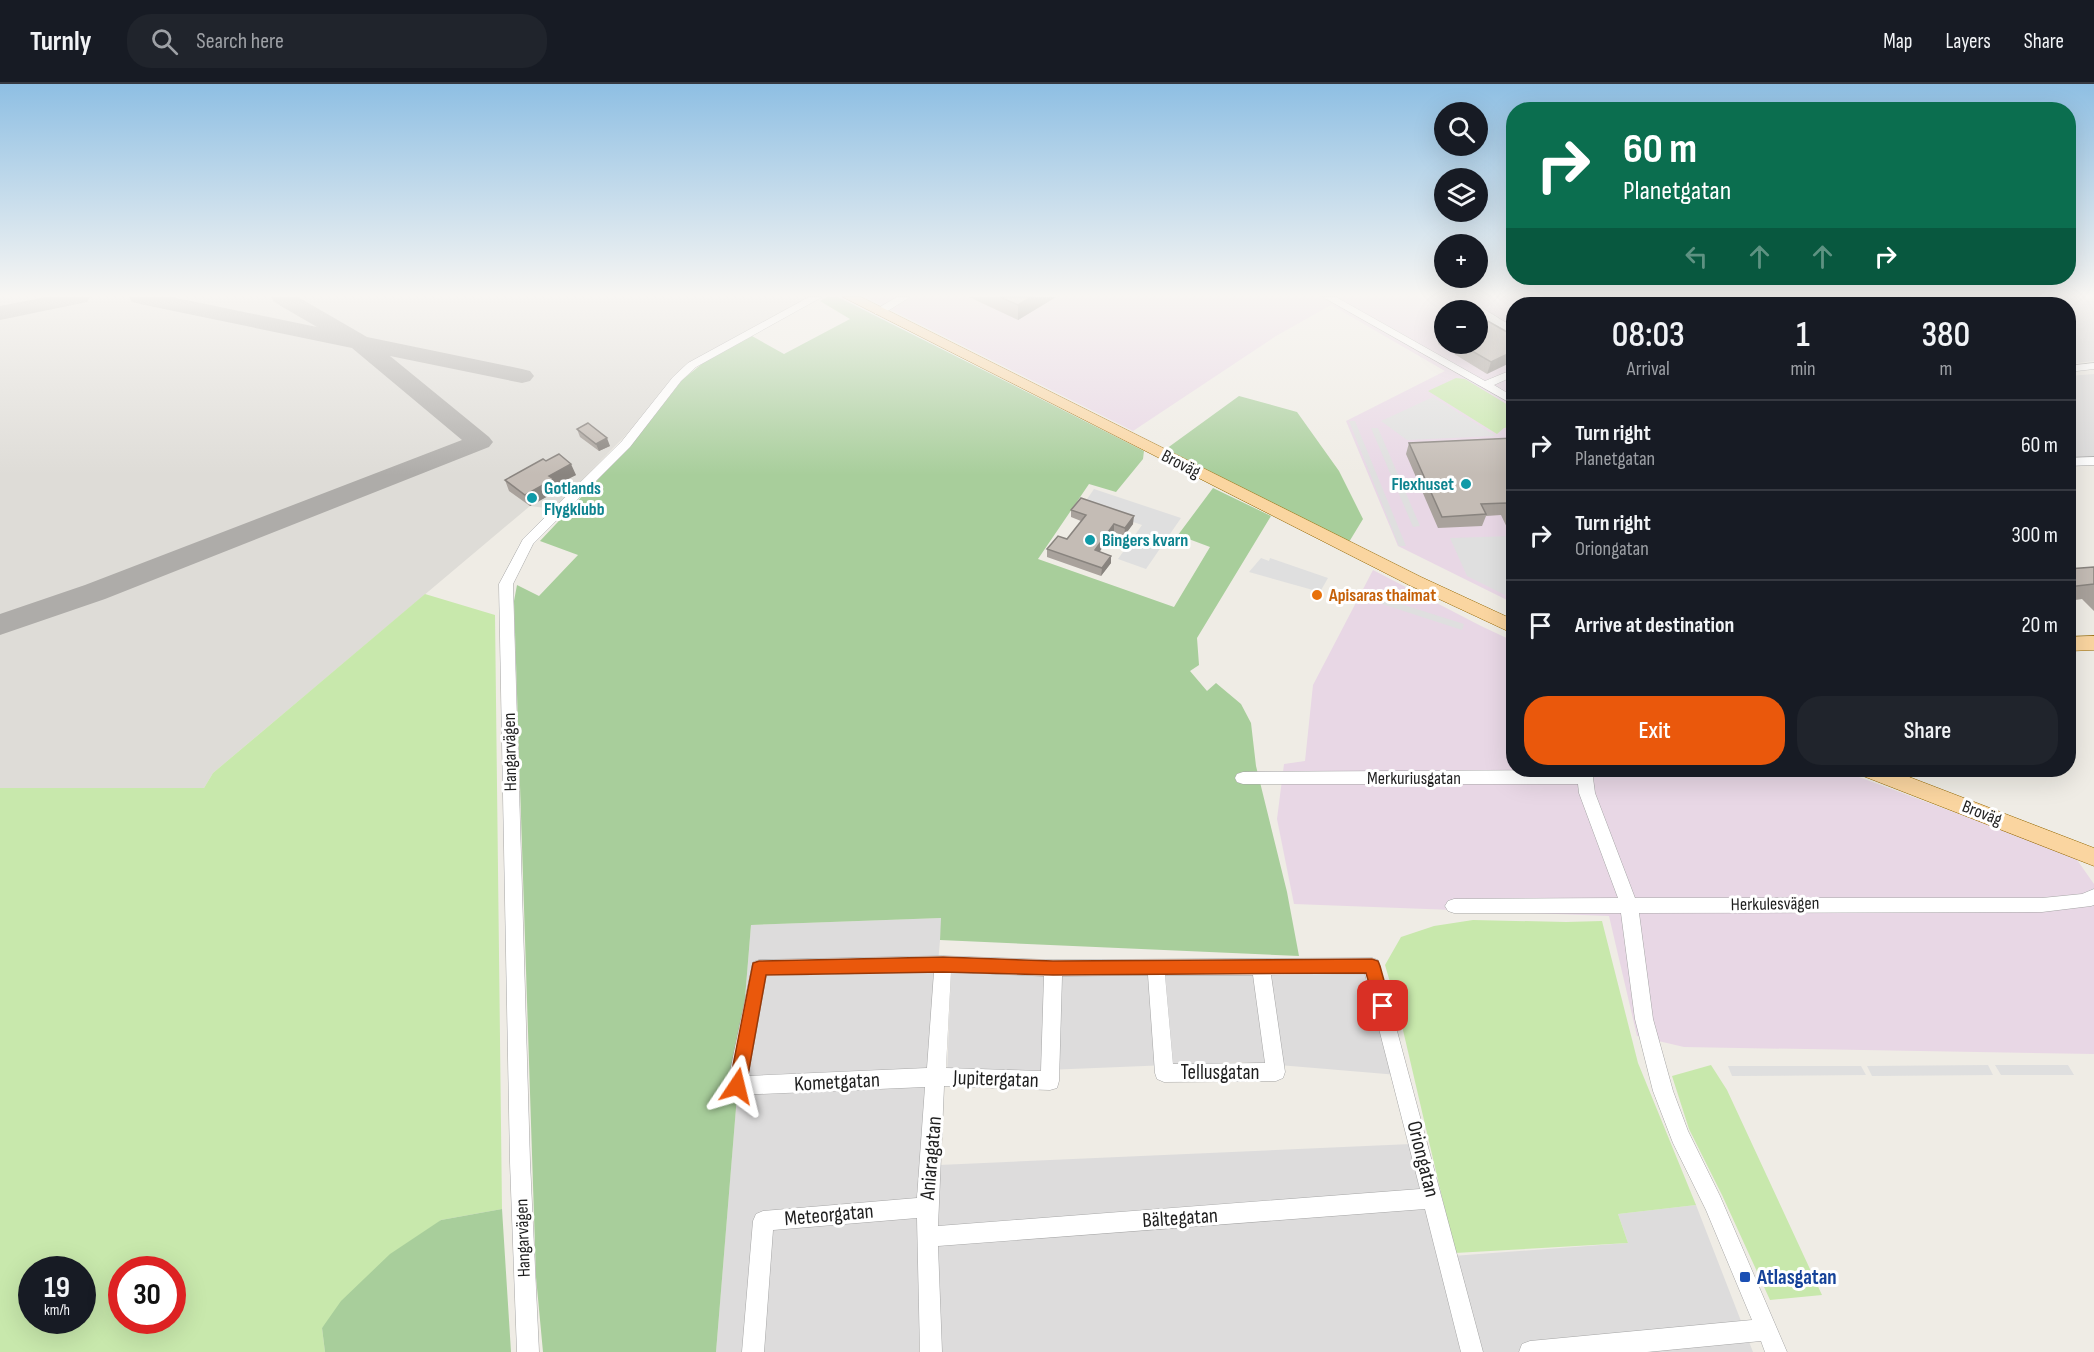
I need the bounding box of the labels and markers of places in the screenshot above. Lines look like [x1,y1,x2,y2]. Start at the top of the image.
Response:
place label: Flexhuset [1392,474,1454,495]
marker: Flexhuset [1459,477,1473,491]
place label: Gotlands Flygklubb [544,478,605,520]
marker: Gotlands Flygklubb [525,491,539,505]
place label: Bingers kvarn [1102,530,1188,551]
marker: Bingers kvarn [1083,533,1097,547]
place label: Apisaras thaimat [1328,585,1436,606]
marker: Apisaras thaimat [1310,588,1324,602]
pin [1357,980,1408,1031]
place label: Atlasgatan [1756,1265,1837,1290]
marker: Atlasgatan [1738,1270,1752,1284]

